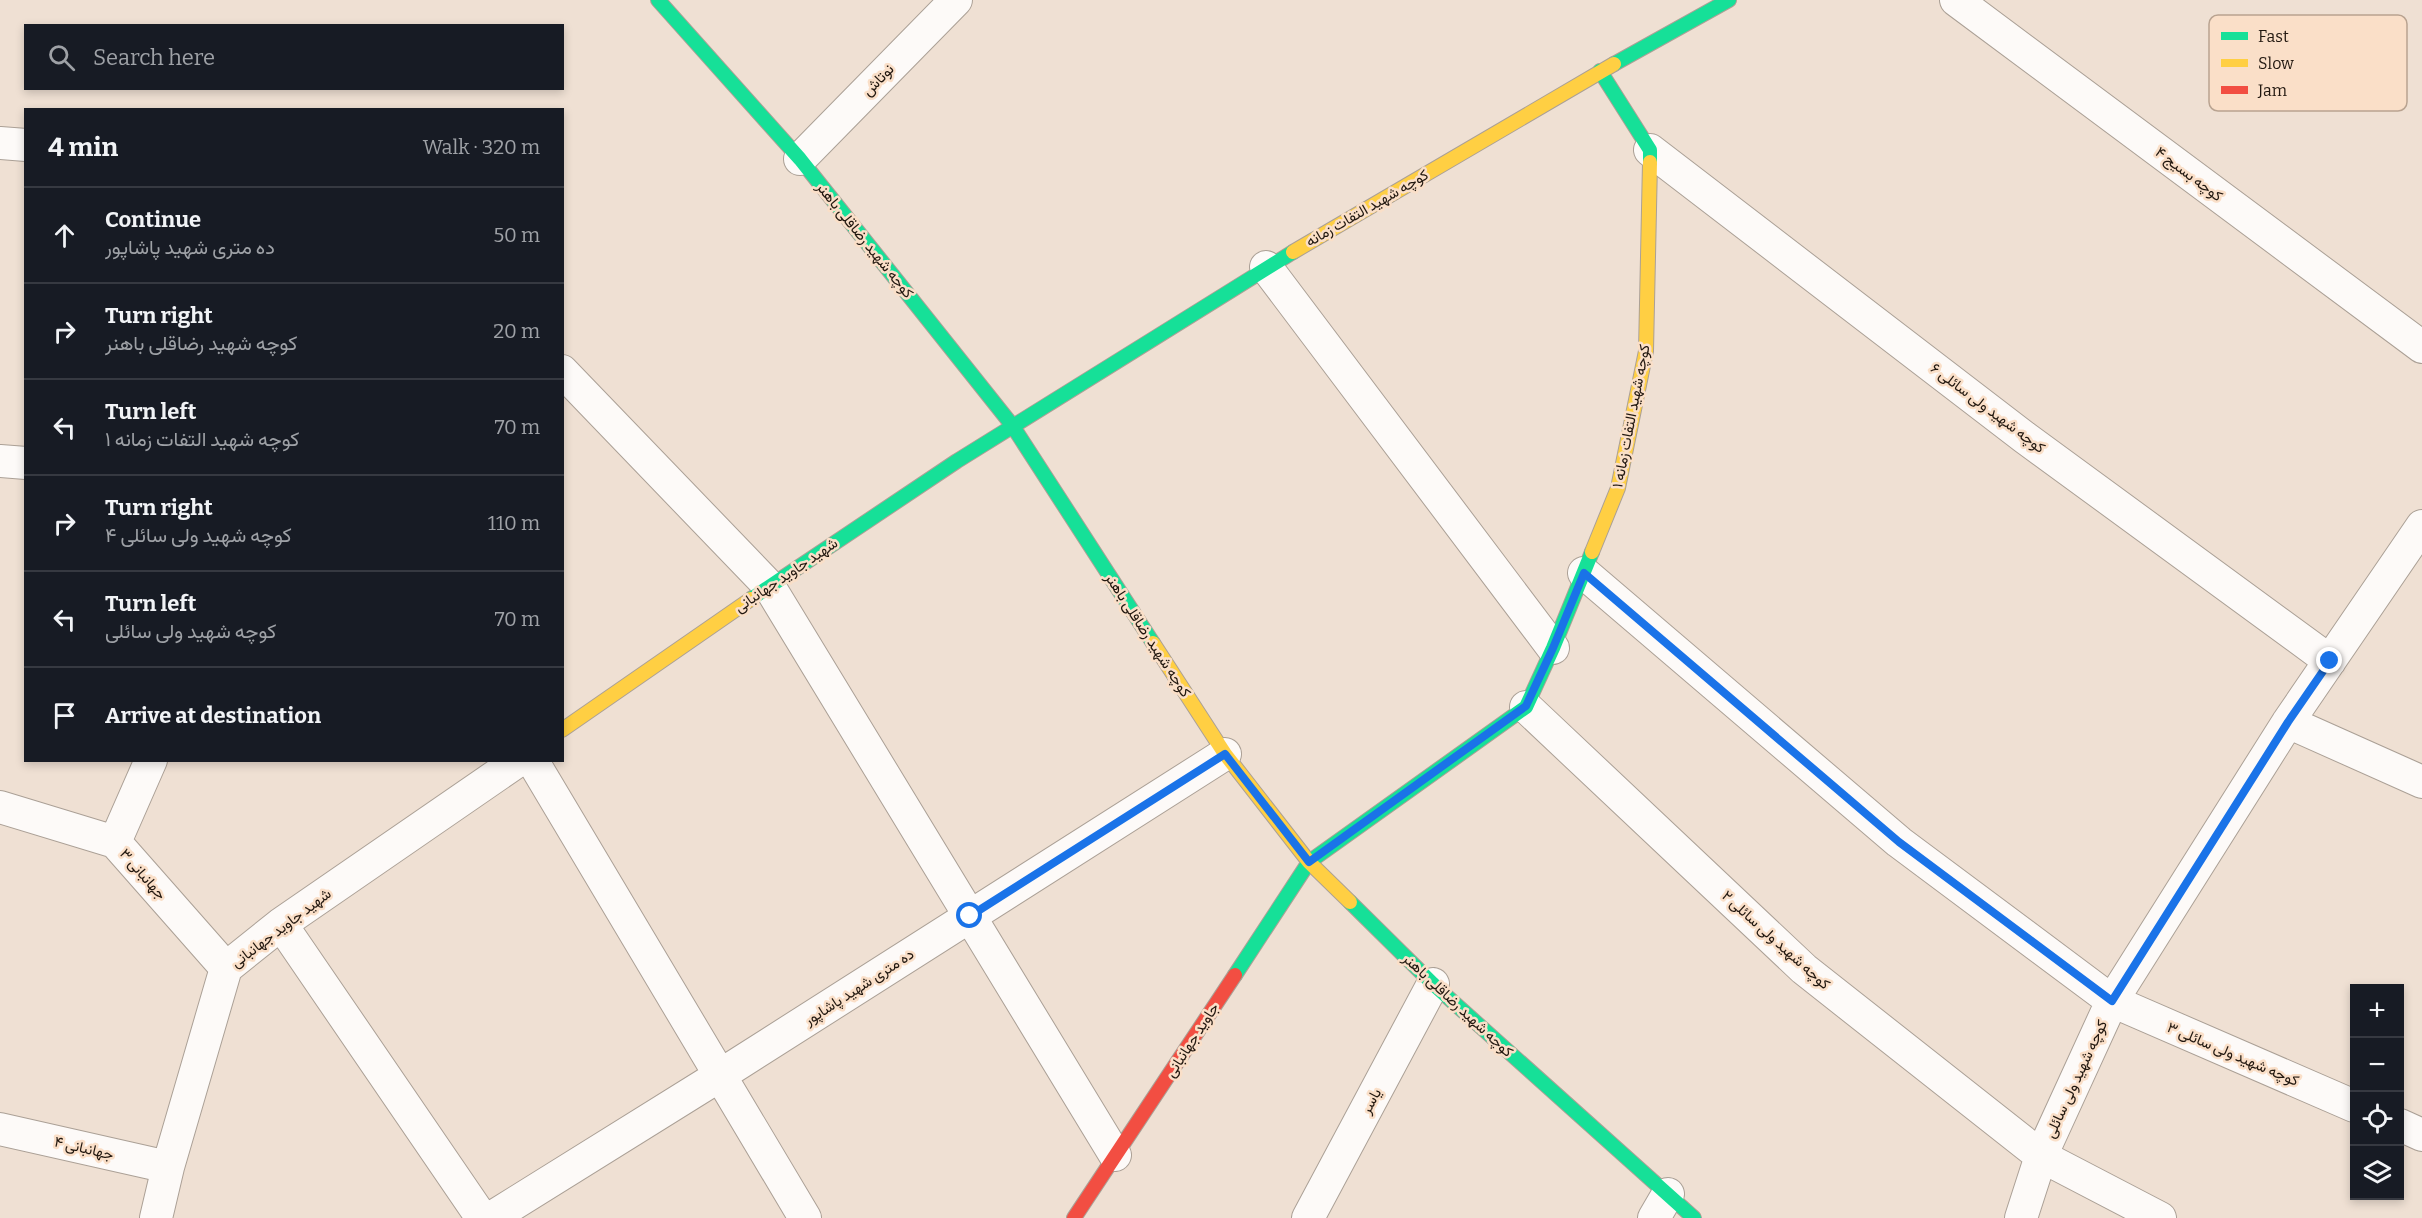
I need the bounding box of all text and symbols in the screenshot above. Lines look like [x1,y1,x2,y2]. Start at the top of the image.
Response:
legend [2209,15,2407,111]
search box [24,24,564,90]
text: Fast [2258,27,2289,46]
icon: search [45,41,78,74]
text: Search here [93,44,215,71]
text: Slow [2258,54,2294,73]
street label: نوتاش [858,60,898,100]
text: Jam [2257,81,2287,100]
text: 4 min [48,132,118,163]
text: Walk · 320 m [423,135,540,159]
street label: کوچه بسیج ۴ [2151,143,2226,207]
street label: کوچه شهید التفات زمانه [1303,165,1432,251]
street label: کوچه شهید رضاقلی باهنر [811,177,918,303]
text: Continue [105,206,201,233]
icon: ahead [48,219,81,252]
text: 50 m [493,223,540,247]
text: ده متری شهید پاشاپور [105,235,275,259]
text: Turn right [105,302,213,329]
icon: right [48,315,81,348]
text: 20 m [493,319,540,343]
text: کوچه شهید رضاقلی باهنر [105,331,297,355]
street label: کوچه شهید التفات زمانه ۱ [1608,342,1655,489]
street label: کوچه شهید ولی سائلی ۶ [1927,359,2049,458]
text: Turn left [105,398,197,425]
icon: left [48,411,81,444]
text: 70 m [494,415,540,439]
text: کوچه شهید التفات زمانه ۱ [105,427,299,451]
text: Turn right [105,494,213,521]
icon: right [48,507,81,540]
text: 110 m [488,511,540,535]
text: کوچه شهید ولی سائلی ۴ [105,523,292,547]
street label: شهید جاوید جهانبانی [731,534,842,617]
street label: کوچه شهید رضاقلی باهنر [1100,569,1195,701]
text: Turn left [105,590,197,617]
icon: left [48,603,81,636]
text: 70 m [494,607,540,631]
text: کوچه شهید ولی سائلی [105,619,276,643]
route end [2316,647,2342,673]
icon: arrive [48,699,81,732]
text: Arrive at destination [105,702,321,729]
street label: جهانبانی ۳ [115,845,170,904]
street label: شهید جاوید جهانبانی [227,884,335,972]
street label: کوچه شهید ولی سائلی ۲ [1718,887,1834,994]
route start [956,902,982,928]
street label: ده متری شهید پاشاپور [800,945,918,1031]
street label: کوچه شهید رضاقلی باهنر [1398,949,1517,1062]
map controls [2350,984,2404,1200]
button: + [2350,984,2404,1038]
street label: جاوید جهانبانی [1161,999,1224,1081]
street label: کوچه شهید ولی سائلی [2041,1017,2112,1141]
street label: کوچه شهید ولی سائلی ۳ [2164,1018,2302,1091]
button: − [2350,1038,2404,1092]
street label: یاسر [1356,1085,1385,1118]
button: locate [2350,1092,2404,1146]
street label: جهانبانی ۴ [52,1132,115,1165]
button: layers [2350,1146,2404,1200]

